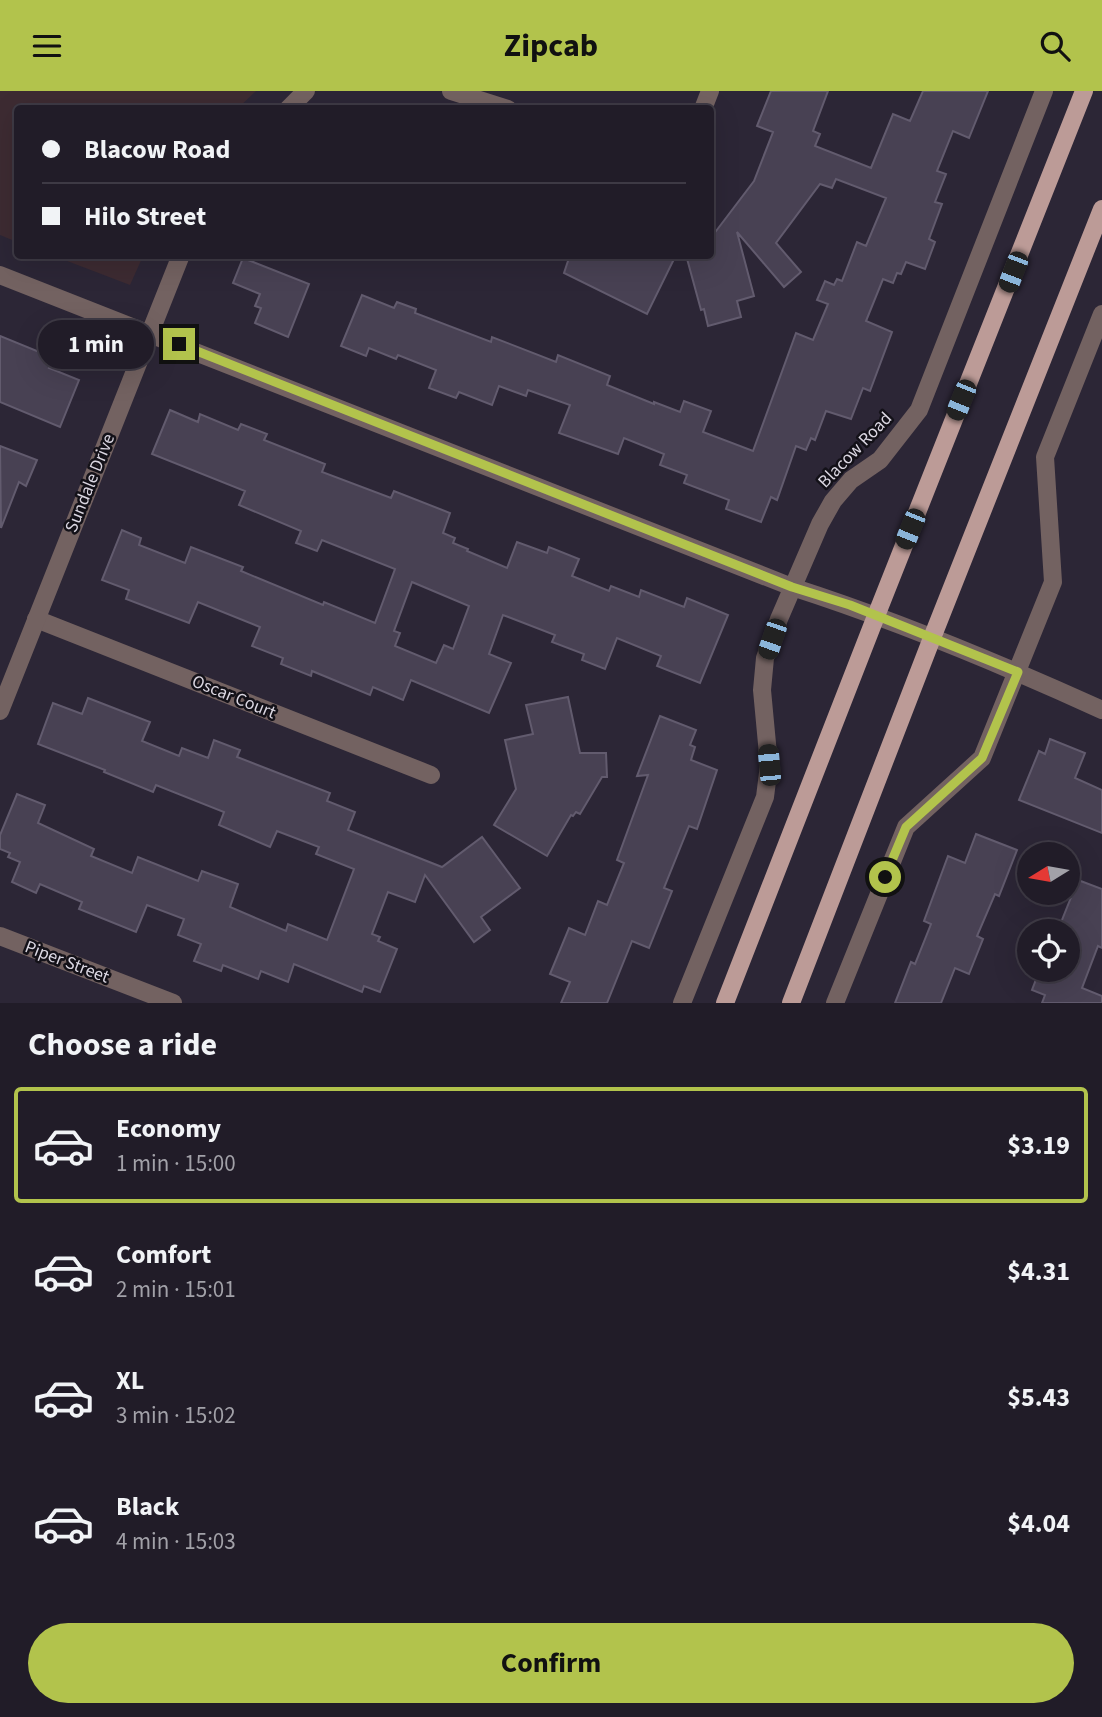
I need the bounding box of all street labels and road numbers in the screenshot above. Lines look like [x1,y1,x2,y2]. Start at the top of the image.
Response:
street label: Blacow Road [812,406,898,494]
street label: Sundale Drive [59,430,121,536]
street label: Oscar Court [188,669,280,725]
street label: Piper Street [21,934,113,990]

